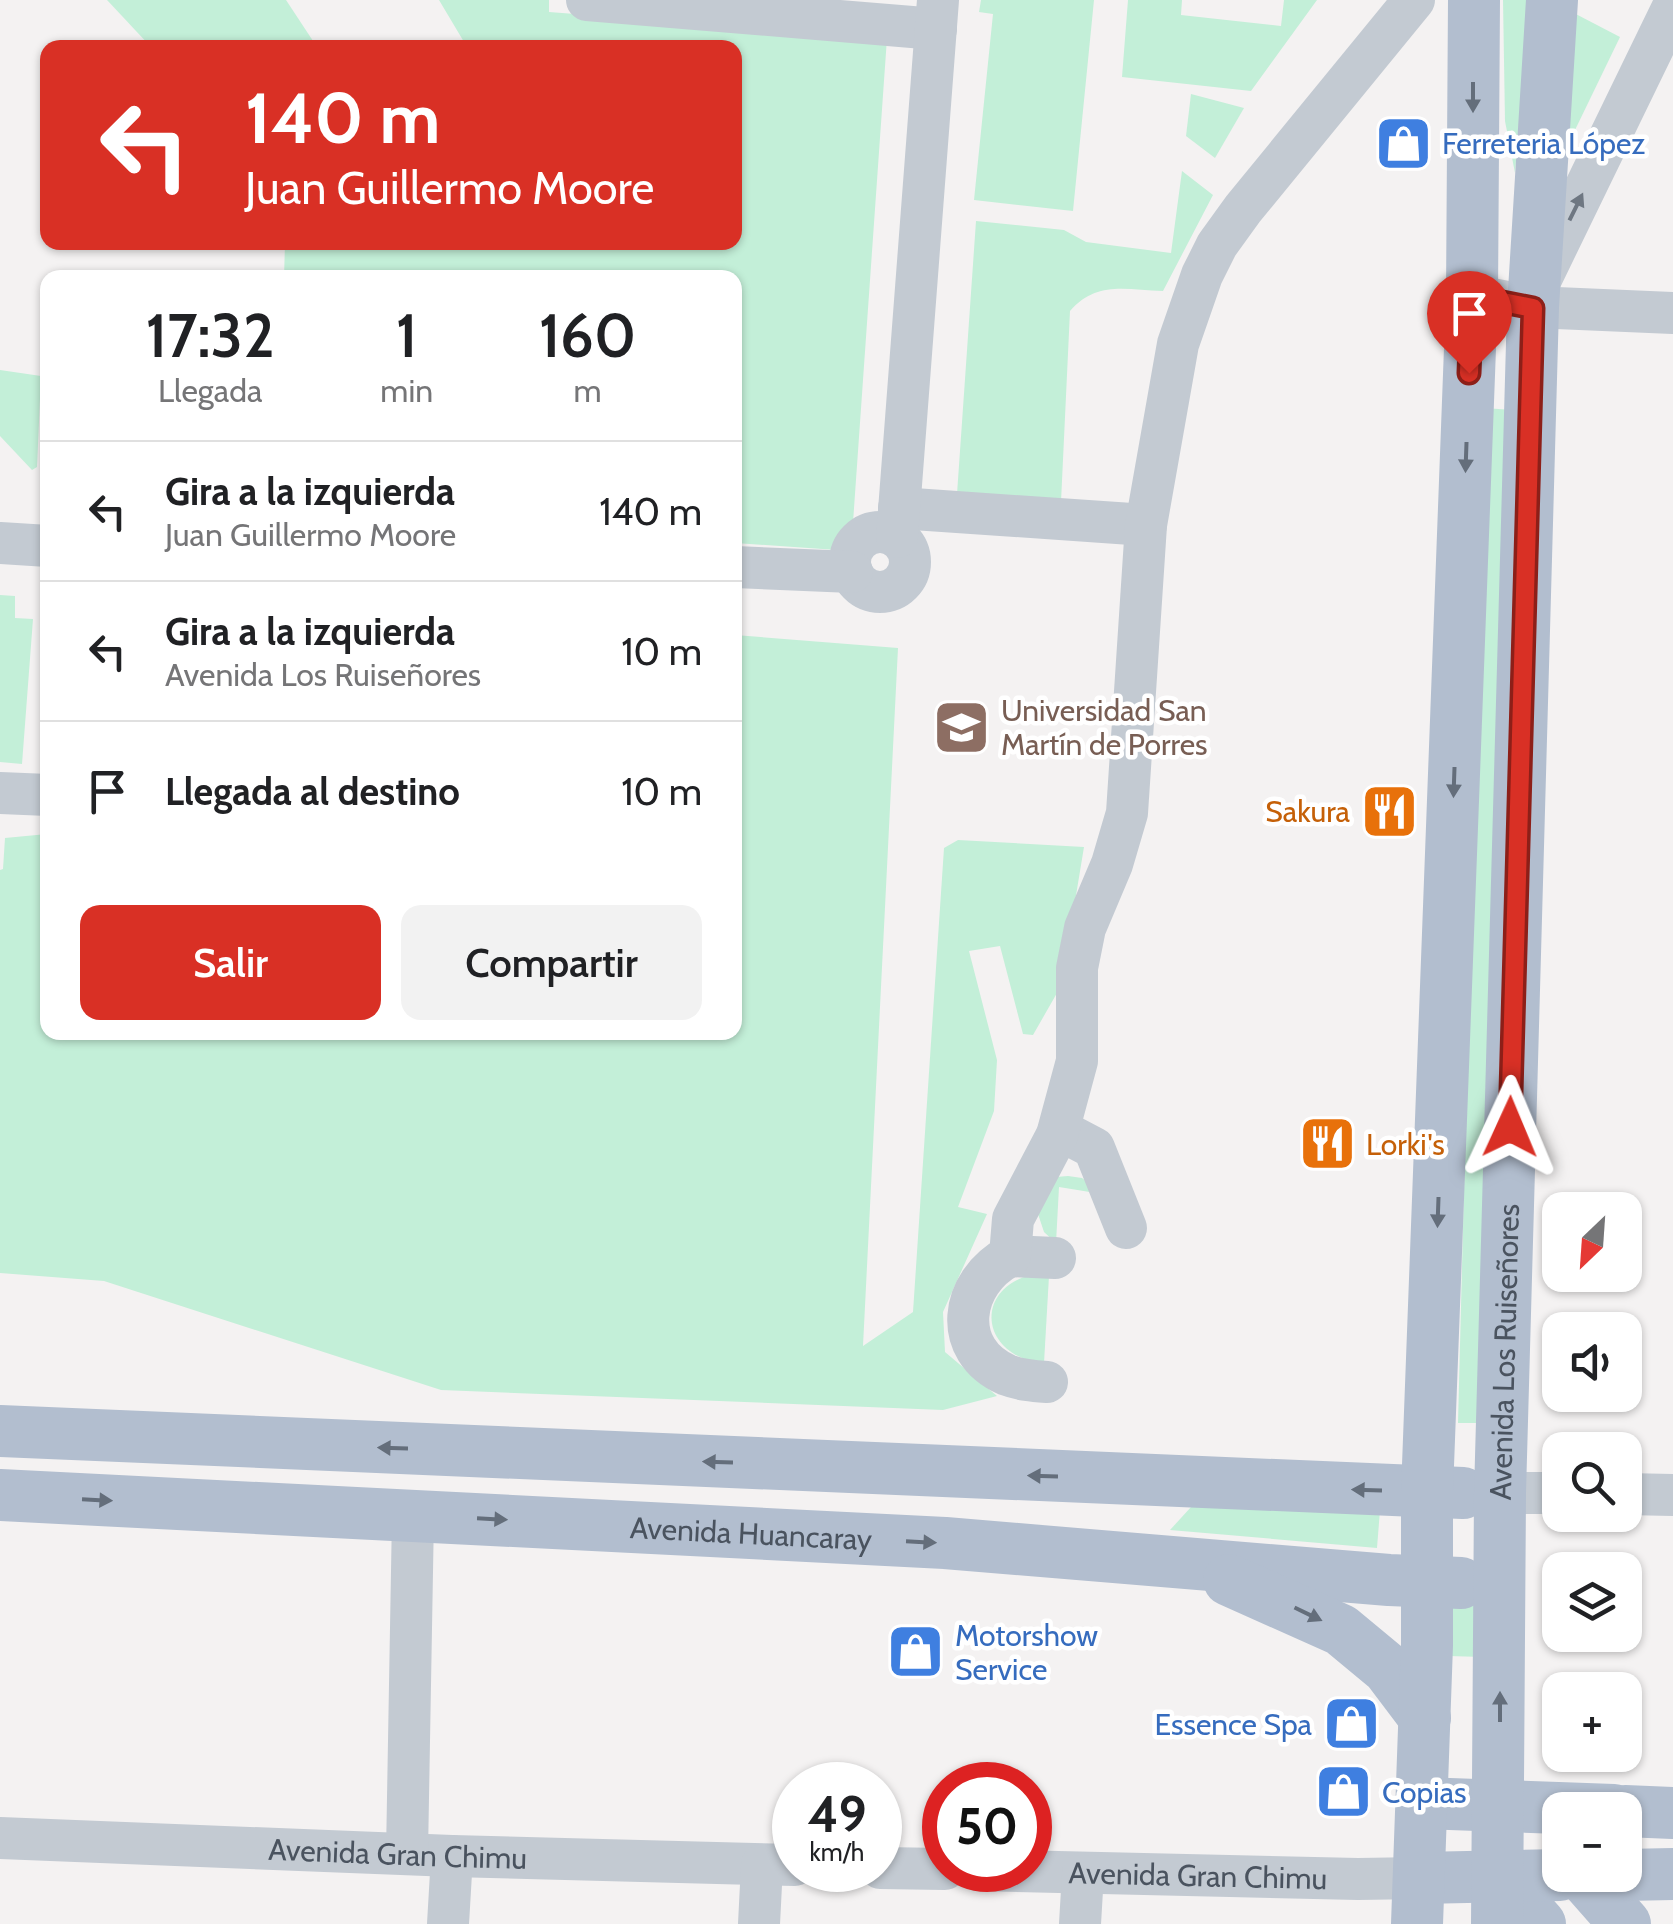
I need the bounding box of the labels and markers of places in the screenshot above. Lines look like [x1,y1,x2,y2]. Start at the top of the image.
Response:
shop icon: Ferreteria López [1373,113,1433,173]
place label: Ferreteria López [1442,125,1645,162]
pin [1427,271,1512,374]
place label: Universidad San Martín de Porres [1001,692,1207,763]
school or university icon: Universidad San Martín de Porres [932,697,992,757]
restaurant icon: Sakura [1359,781,1419,841]
place label: Sakura [1265,793,1351,830]
restaurant icon: Lorki's [1297,1114,1357,1174]
place label: Lorki's [1366,1126,1445,1163]
place label: Motorshow Service [955,1617,1098,1688]
shop icon: Motorshow Service [886,1622,946,1682]
shop icon: Essence Spa [1321,1694,1381,1754]
place label: Essence Spa [1155,1706,1313,1743]
shop icon: Copias [1313,1762,1373,1822]
place label: Copias [1382,1774,1466,1811]

